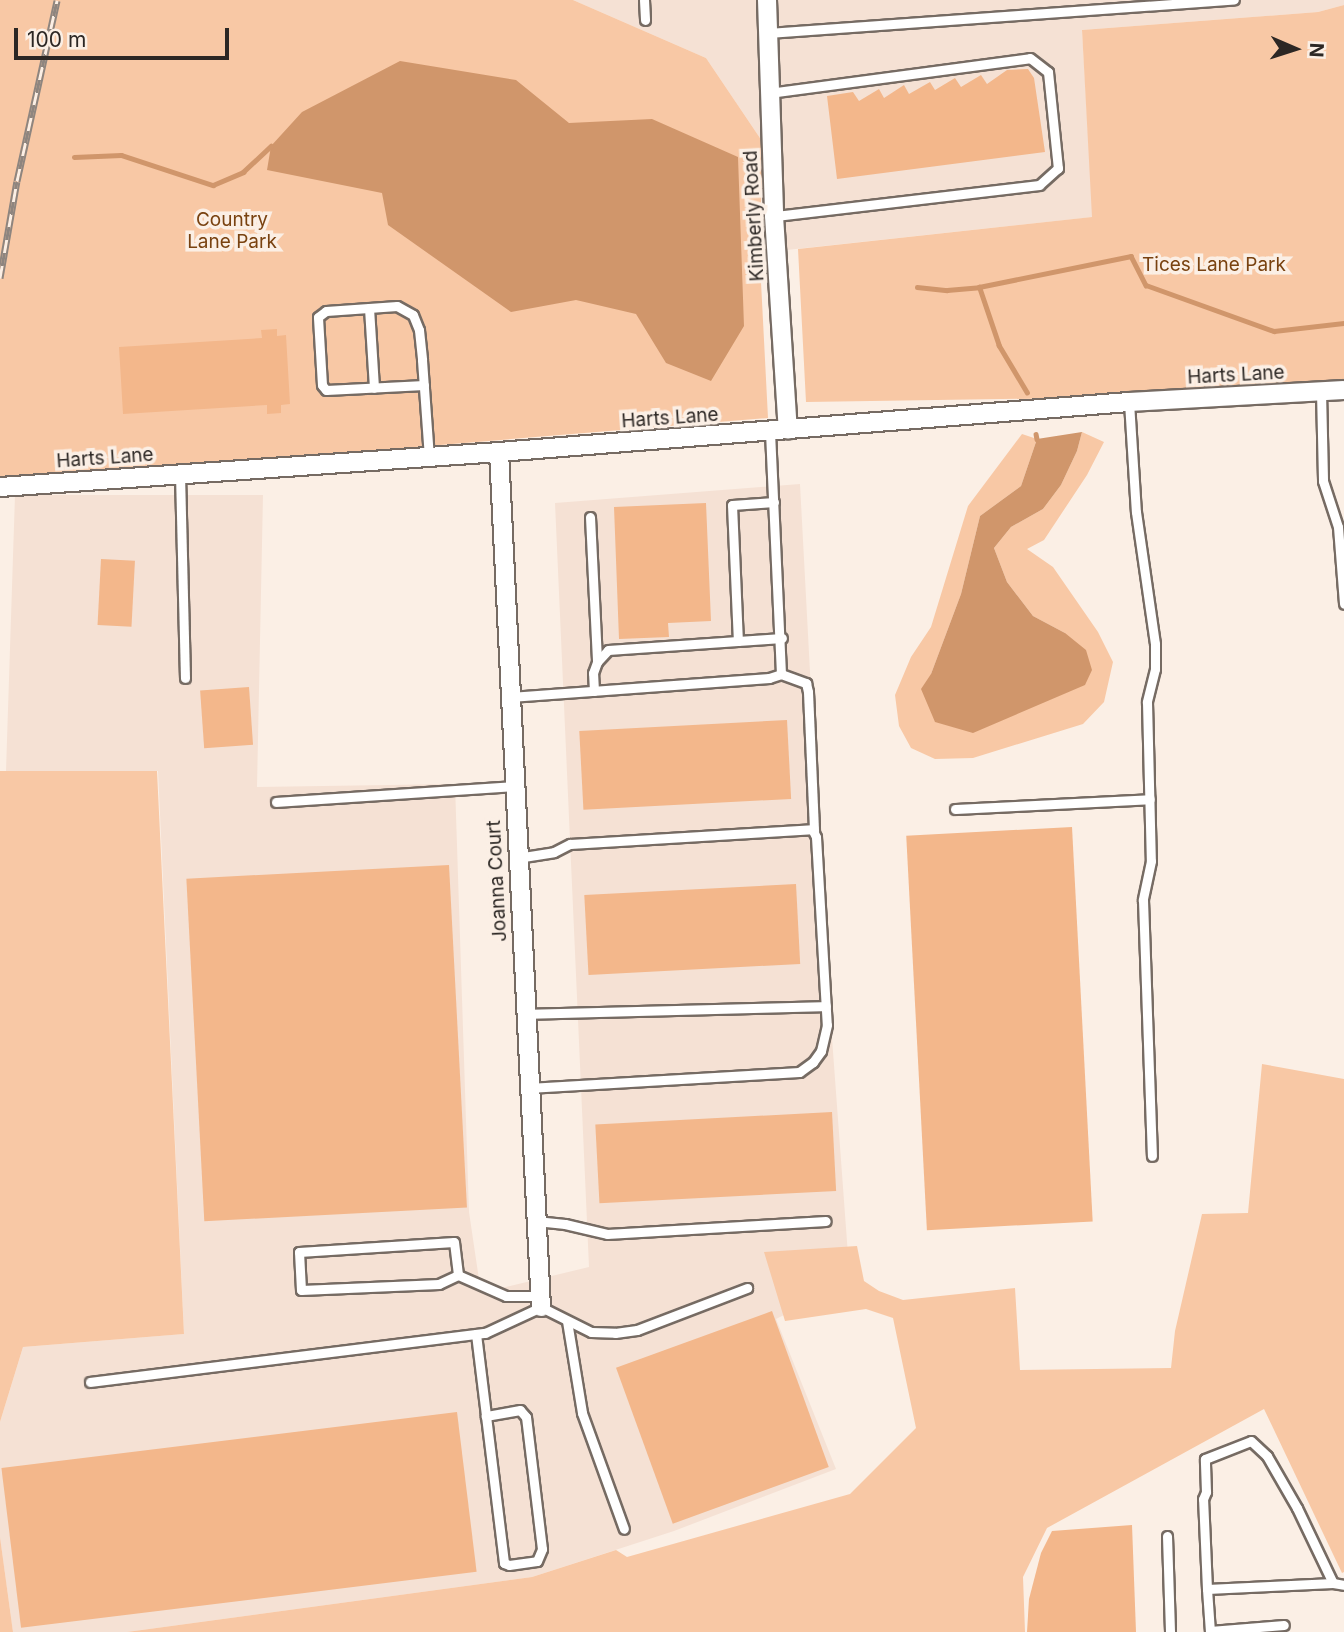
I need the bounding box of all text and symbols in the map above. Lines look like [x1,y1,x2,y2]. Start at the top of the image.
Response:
scale bar [18,14,233,58]
north arrow [1260,14,1330,84]
text: 100 m [27,27,86,52]
text: N [1305,42,1328,58]
street label: Kimberly Road [739,150,769,282]
park label: Country Lane Park [187,209,277,253]
park label: Tices Lane Park [1142,254,1286,276]
street label: Harts Lane [1187,361,1285,389]
street label: Harts Lane [621,403,719,433]
street label: Harts Lane [56,443,154,473]
street label: Joanna Court [482,820,512,942]

